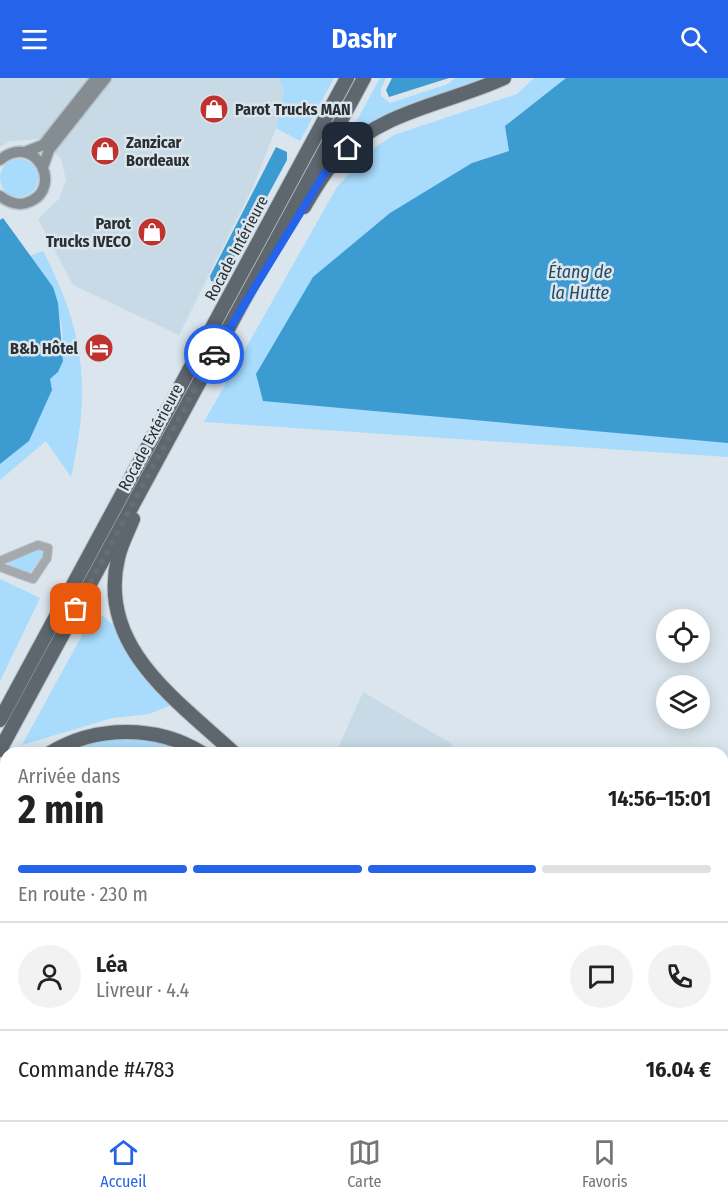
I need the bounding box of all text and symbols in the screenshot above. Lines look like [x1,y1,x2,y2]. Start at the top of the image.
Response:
icon: menu [18,23,51,56]
text: Dashr [332,23,396,55]
icon: search [677,23,710,56]
shop icon: Parot Trucks MAN [198,93,230,125]
place label: Parot Trucks MAN [235,100,351,119]
pin [322,122,373,173]
icon: home [331,131,364,164]
place label: Zanzicar Bordeaux [126,133,190,170]
shop icon: Zanzicar Bordeaux [89,135,121,167]
street label: Rocade Intérieure [201,192,272,304]
place label: Parot Trucks IVECO [46,214,131,251]
shop icon: Parot Trucks IVECO [136,216,168,248]
water label: Étang de la Hutte [548,261,613,304]
courier [184,324,244,384]
hotel icon: B&b Hôtel [83,332,115,364]
icon: car [198,338,231,371]
place label: B&b Hôtel [10,339,79,358]
street label: Rocade Extérieure [114,381,187,494]
pin [50,583,101,634]
icon: bag [59,592,92,625]
map controls [656,609,710,729]
button: locate [656,609,710,663]
button: layers [656,675,710,729]
text: Arrivée dans [18,764,120,788]
text: 14:56–15:01 [608,785,711,812]
text: 2 min [18,787,104,833]
text: En route · 230 m [18,882,148,906]
button: person [18,945,81,1008]
button: chat [570,945,633,1008]
button: phone [648,945,711,1008]
text: Léa [96,951,128,978]
text: Livreur · 4.4 [96,978,189,1002]
text: Commande #4783 [18,1056,174,1083]
text: 16.04 € [646,1056,711,1083]
tab: Accueil [100,1136,147,1191]
tab: Carte [347,1136,381,1191]
tab: Favoris [582,1136,628,1191]

